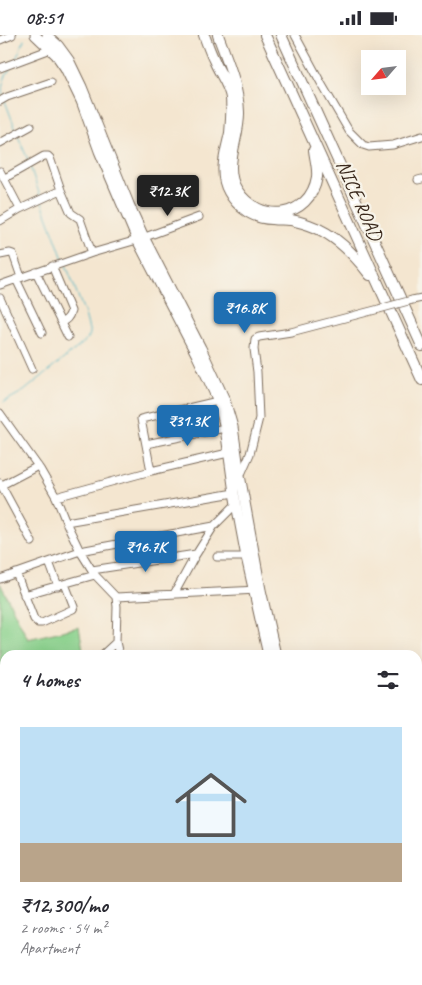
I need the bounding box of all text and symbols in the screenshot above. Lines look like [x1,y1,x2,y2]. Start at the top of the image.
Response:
text: 08:51 [25,6,63,30]
north arrow [361,50,406,95]
map controls [361,50,406,95]
street label: NICE ROAD [331,156,389,246]
pin: ₹12.3K [127,175,209,217]
text: ₹12.3K [148,181,188,201]
pin: ₹16.8K [204,291,286,334]
text: ₹16.8K [225,298,265,318]
pin: ₹31.3K [147,405,229,447]
text: ₹31.3K [168,411,208,431]
pin: ₹16.7K [105,531,187,573]
text: ₹16.7K [126,537,166,557]
icon: filters [374,666,402,694]
text: 4 homes [20,667,79,693]
icon: home [166,760,256,850]
text: ₹12,300/mo [20,892,108,918]
text: 2 rooms · 54 m² [20,918,106,938]
text: Apartment [20,938,79,958]

